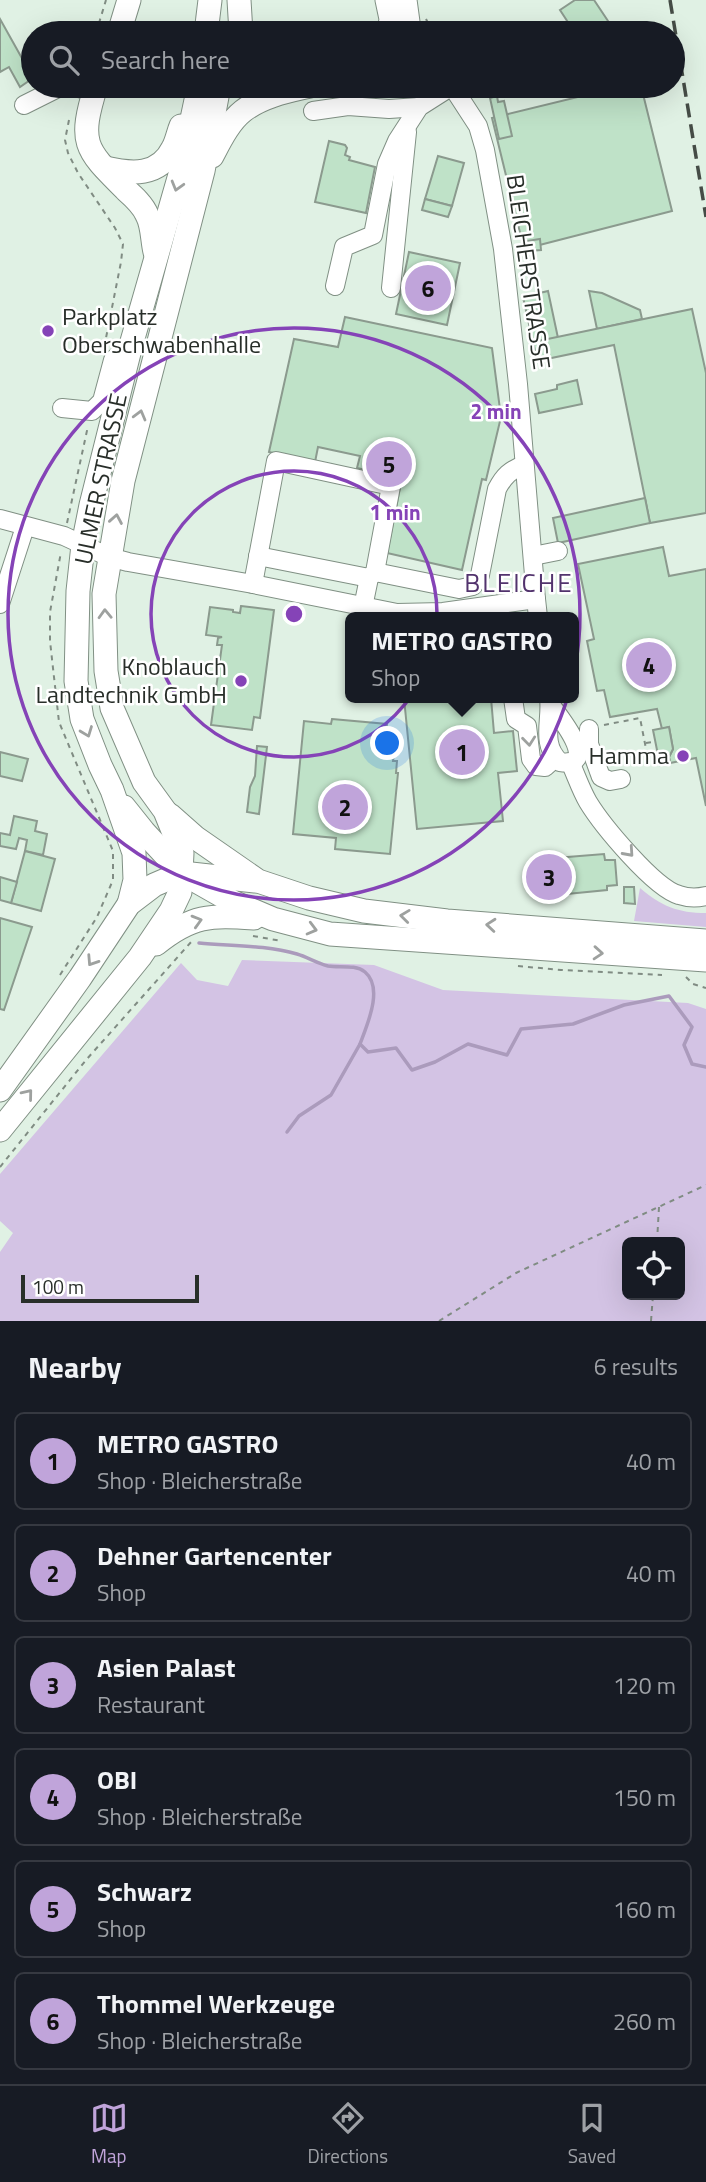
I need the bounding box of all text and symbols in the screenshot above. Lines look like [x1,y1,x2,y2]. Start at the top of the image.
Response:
search box [21,21,685,98]
text: Search here [101,40,230,79]
icon: search [45,41,83,79]
street label: BLEICHERSTRASSE [497,172,560,372]
one-way arrow [170,180,185,192]
pin: 6 [405,262,451,314]
place label: Parkplatz Oberschwabenhalle [62,298,261,362]
marker: Parkplatz Oberschwabenhalle [40,323,56,339]
street label: ULMER STRASSE [64,390,136,568]
text: 2 min [470,395,522,427]
one-way arrow [132,409,146,421]
pin: 5 [366,438,412,490]
text: 1 min [369,496,421,528]
one-way arrow [108,513,123,525]
district label: BLEICHE [464,563,574,602]
centre of rings [282,602,306,626]
one-way arrow [97,608,112,619]
popup [345,612,579,703]
text: METRO GASTRO [371,621,553,660]
pin: 4 [626,639,672,691]
place label: Knoblauch Landtechnik GmbH [36,648,227,712]
text: Shop [371,660,420,695]
marker: Knoblauch Landtechnik GmbH [233,673,249,689]
one-way arrow [79,725,93,737]
your location [370,726,404,760]
pin: 1 [439,726,485,778]
one-way arrow [521,735,536,746]
place label: Hamma [589,737,669,773]
marker: Hamma [675,748,691,764]
pin: 2 [322,781,368,833]
one-way arrow [621,844,633,857]
pin: 3 [526,851,572,903]
one-way arrow [400,908,411,923]
one-way arrow [191,914,203,929]
one-way arrow [485,918,496,933]
one-way arrow [305,921,317,935]
one-way arrow [592,945,603,960]
one-way arrow [87,953,100,966]
one-way arrow [20,1090,33,1102]
map controls [622,1237,685,1300]
button: locate [622,1237,685,1300]
scale bar [21,1272,200,1304]
text: 100 m [32,1272,84,1301]
text: Nearby [28,1344,121,1390]
text: 6 results [594,1349,678,1384]
text: METRO GASTRO [97,1424,278,1463]
text: 1 [47,1444,59,1479]
text: 40 m [626,1444,676,1479]
text: Shop · Bleicherstraße [97,1463,302,1498]
text: Dehner Gartencenter [97,1536,332,1575]
text: 2 [47,1556,59,1591]
text: 40 m [626,1556,676,1591]
text: Shop [97,1575,146,1610]
text: Asien Palast [97,1648,236,1687]
text: 3 [47,1668,59,1703]
text: 120 m [613,1668,676,1703]
text: Restaurant [97,1687,205,1722]
text: OBI [97,1760,137,1799]
text: 4 [47,1780,59,1815]
text: 150 m [613,1780,676,1815]
text: Shop · Bleicherstraße [97,1799,302,1834]
text: Schwarz [97,1872,192,1911]
text: 5 [47,1892,59,1927]
text: 160 m [613,1892,676,1927]
text: Shop [97,1911,146,1946]
text: Thommel Werkzeuge [97,1984,335,2023]
text: 6 [47,2004,59,2039]
text: 260 m [613,2004,676,2039]
text: Shop · Bleicherstraße [97,2023,302,2058]
tab: Map [90,2099,128,2170]
tab: Directions [308,2099,388,2170]
tab: Saved [568,2099,616,2170]

